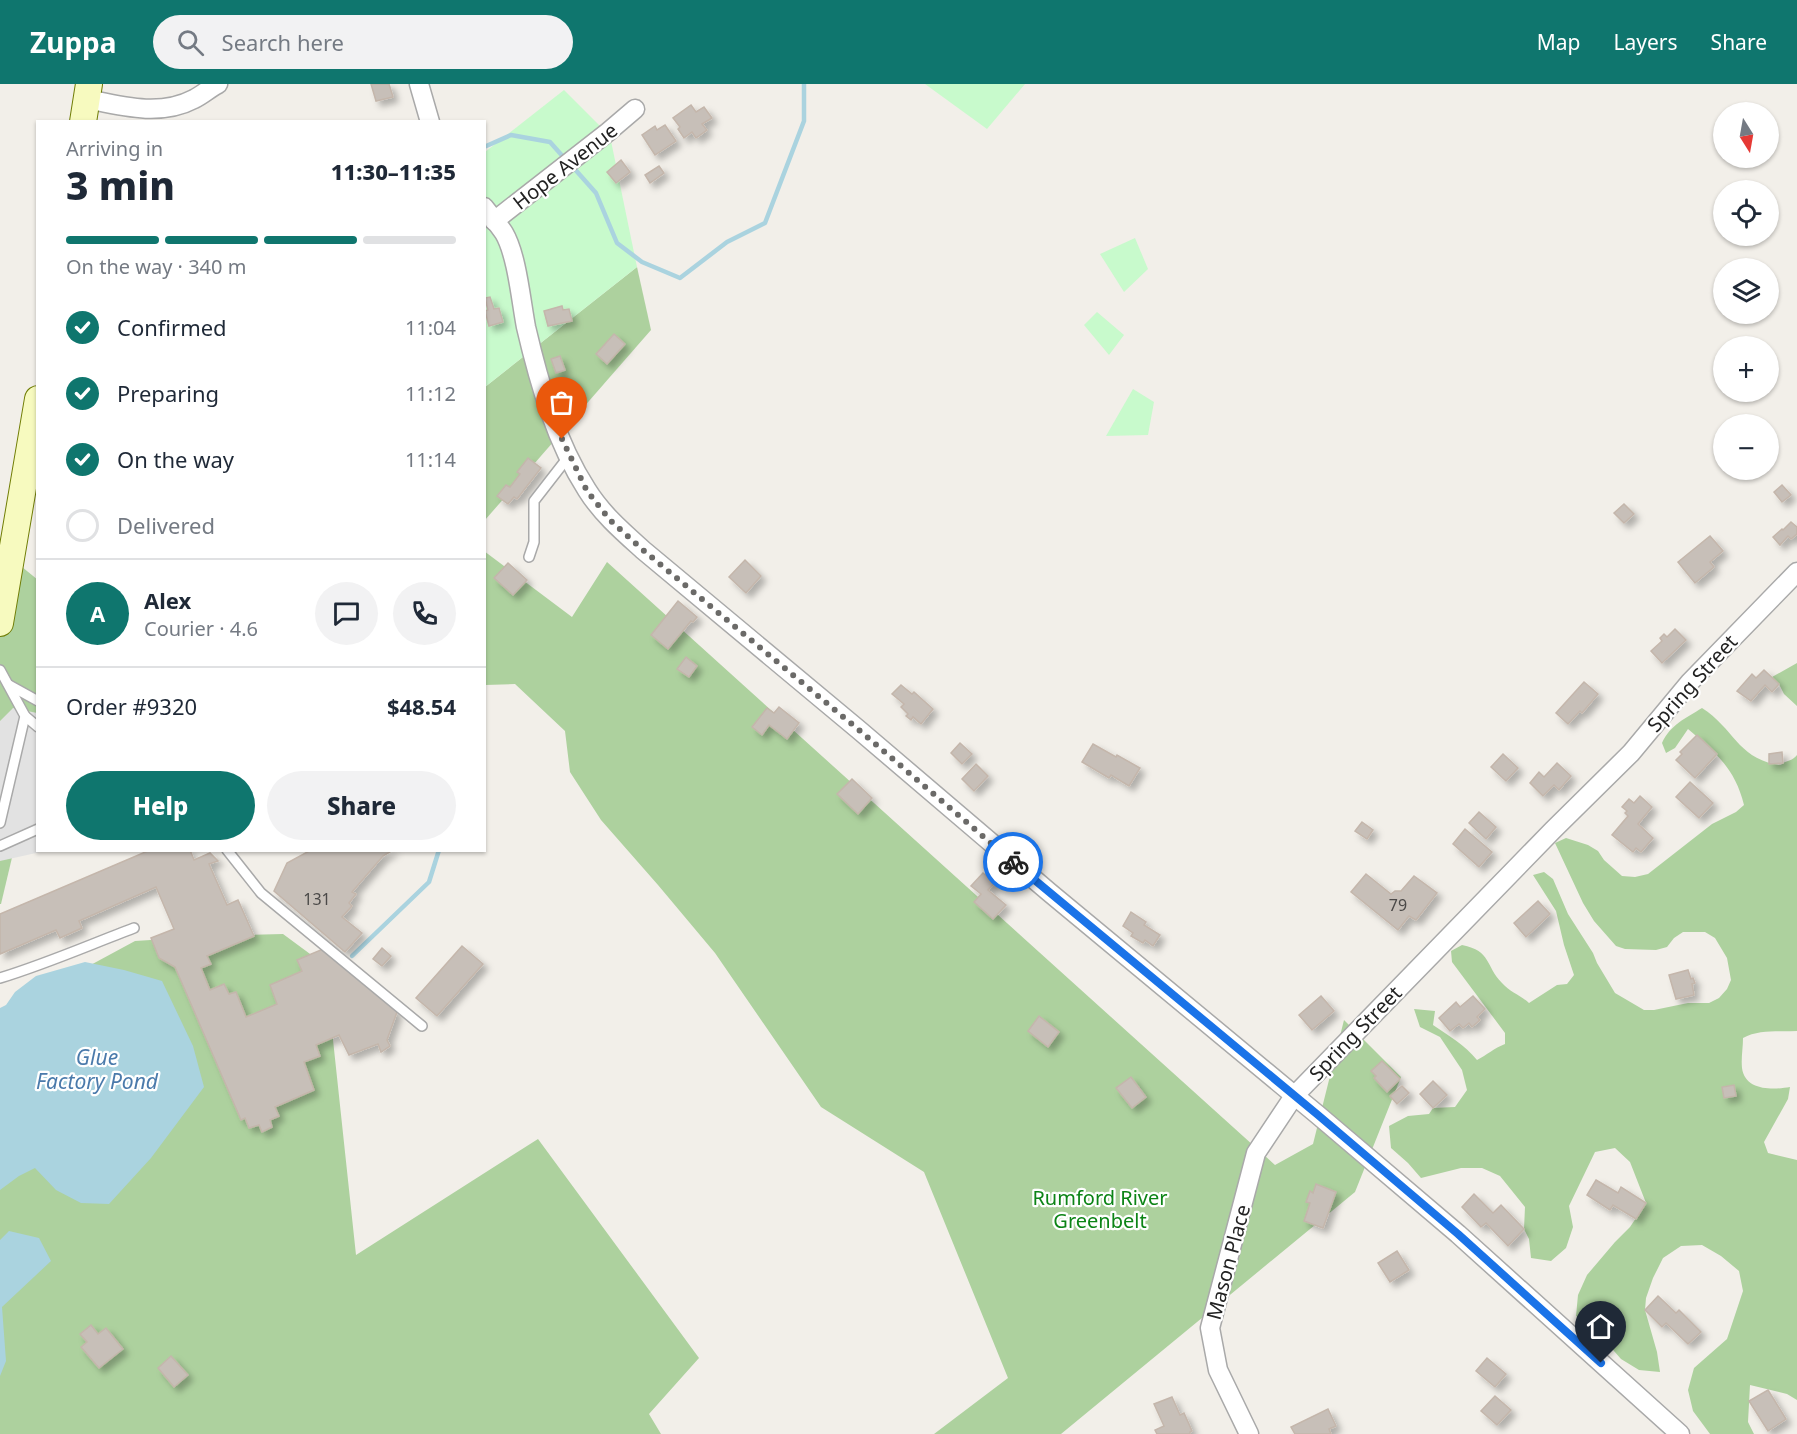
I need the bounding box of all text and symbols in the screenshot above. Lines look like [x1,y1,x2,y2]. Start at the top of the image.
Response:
search box [153,15,573,69]
text: Zuppa [30,23,117,61]
icon: search [174,26,207,59]
text: Search here [222,27,344,57]
text: Map [1537,28,1581,56]
text: Layers [1614,28,1678,56]
text: Share [1711,28,1767,56]
north arrow [1713,102,1779,168]
map controls [1713,102,1779,480]
street label: Hope Avenue [507,117,623,215]
text: Arriving in [66,135,163,162]
text: 11:30–11:35 [331,156,456,186]
text: 3 min [66,158,175,211]
button: locate [1713,180,1779,246]
text: On the way · 340 m [66,253,246,280]
button: layers [1713,258,1779,324]
icon: check [66,311,99,344]
text: Confirmed [117,312,227,342]
text: 11:04 [405,314,456,341]
button: + [1713,336,1779,402]
icon: check [66,377,99,410]
pin [536,377,587,439]
text: Preparing [117,378,219,408]
text: 11:12 [405,380,456,407]
icon: bag [545,386,578,419]
button: − [1713,414,1779,480]
icon: check [66,443,99,476]
text: On the way [117,444,234,474]
text: 11:14 [405,446,456,473]
text: Delivered [117,510,215,540]
button: chat [315,582,378,645]
button: phone [393,582,456,645]
text: Alex [144,585,191,615]
text: A [90,598,105,628]
text: Courier · 4.6 [144,615,258,642]
street label: Spring Street [1641,628,1743,738]
text: Order #9320 [66,691,197,721]
text: $48.54 [387,691,456,721]
button: Help [66,771,255,840]
button: Share [267,771,456,840]
courier [983,832,1043,892]
icon: bike [997,846,1030,879]
house number: 131 [303,888,331,910]
house number: 79 [1389,894,1407,916]
street label: Spring Street [1303,980,1407,1086]
water label: Glue Factory Pond [36,1043,159,1095]
park label: Rumford River Greenbelt [1032,1184,1168,1234]
street label: Mason Place [1200,1202,1256,1322]
pin [1575,1301,1626,1363]
icon: home [1584,1310,1617,1343]

